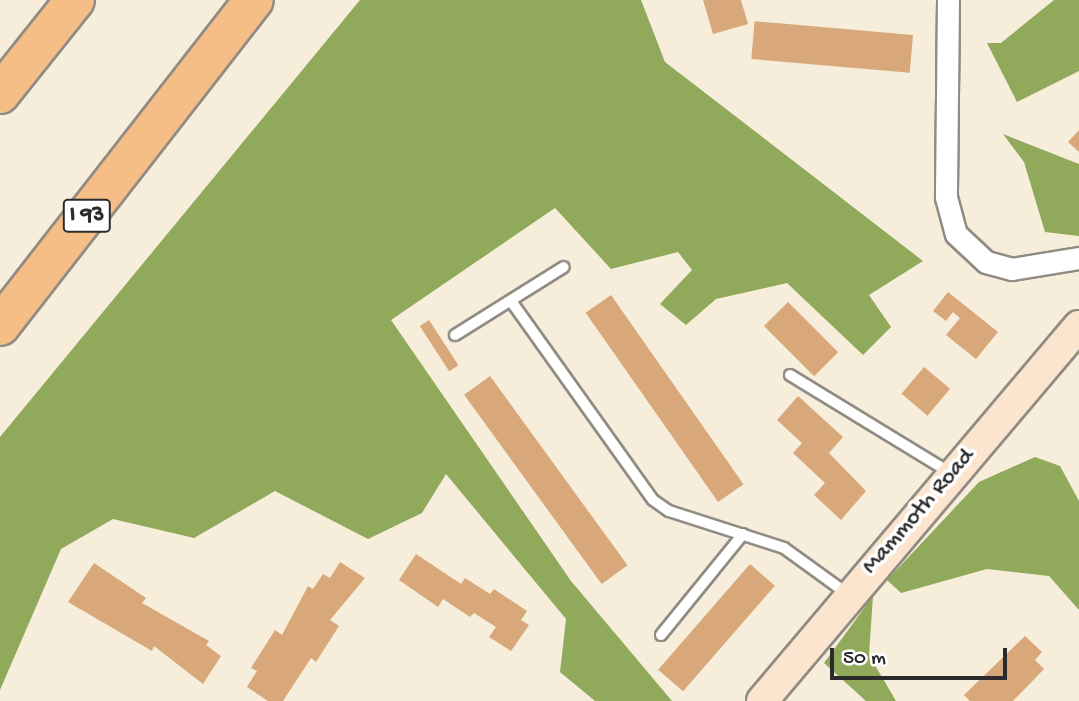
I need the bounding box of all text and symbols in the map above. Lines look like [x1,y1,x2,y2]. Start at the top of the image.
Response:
road number: I 93 [62,196,112,236]
street label: Mammoth Road [857,443,981,581]
scale bar [834,634,1011,678]
text: 50 m [843,647,886,672]

